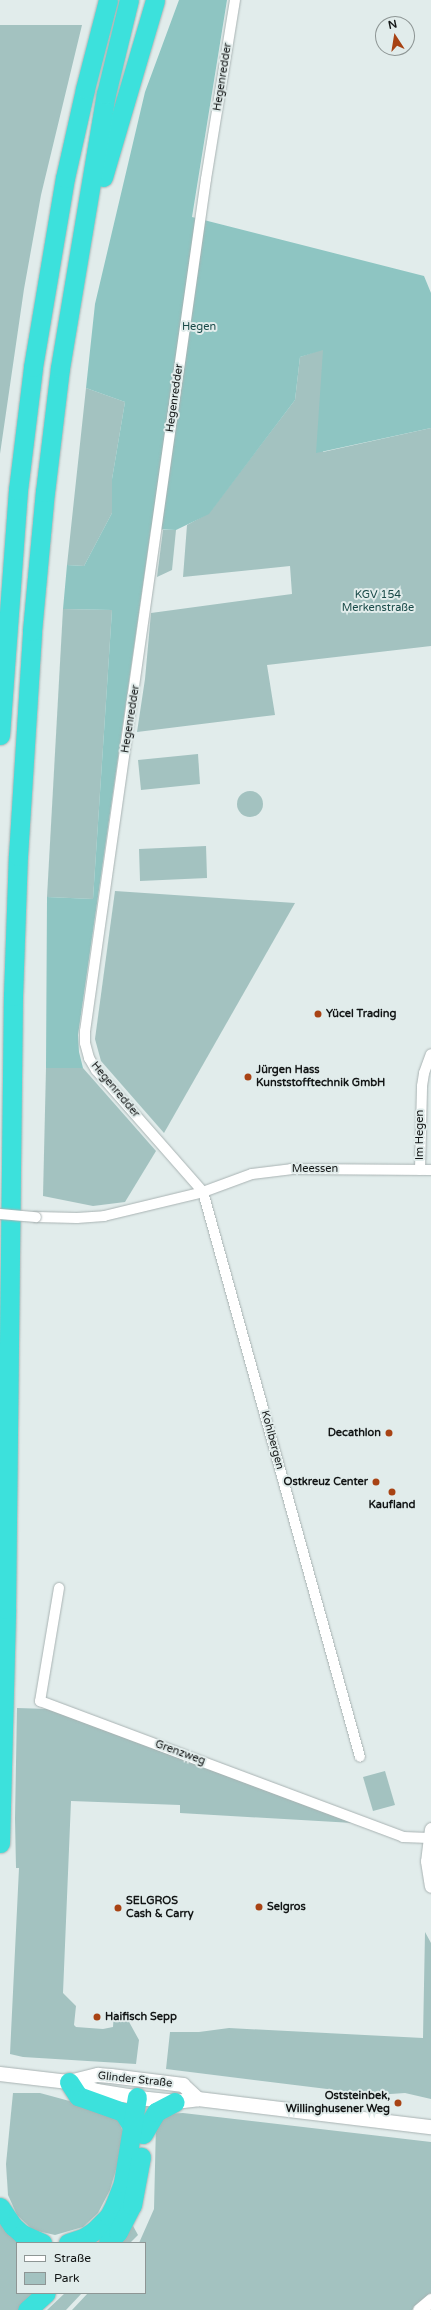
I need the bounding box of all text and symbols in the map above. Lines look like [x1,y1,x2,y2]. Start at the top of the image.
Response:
north arrow [375,16,415,56]
text: N [387,17,398,32]
street label: Hegenredder [211,42,235,112]
park label: Hegen [182,320,216,334]
street label: Hegenredder [164,363,186,433]
park label: KGV 154 Merkenstraße [342,589,414,615]
street label: Hegenredder [119,684,143,754]
place label: Yücel Trading [326,1007,396,1021]
marker: Yücel Trading [313,1009,323,1019]
street label: Hegenredder [88,1059,142,1121]
place label: Jürgen Hass Kunststofftechnik GmbH [256,1064,385,1090]
marker: Jürgen Hass Kunststofftechnik GmbH [243,1072,253,1082]
street label: Im Hegen [413,1110,427,1160]
street label: Meessen [292,1162,338,1176]
street label: Kohlbergen [258,1409,286,1471]
place label: Decathlon [328,1426,381,1440]
marker: Decathlon [384,1428,394,1438]
place label: Ostkreuz Center [284,1475,368,1489]
marker: Ostkreuz Center [371,1477,381,1487]
marker: Kaufland [387,1487,397,1497]
place label: Kaufland [368,1498,416,1512]
street label: Grenzweg [153,1738,207,1768]
place label: SELGROS Cash & Carry [126,1895,194,1921]
place label: Selgros [267,1900,306,1914]
marker: Selgros [254,1902,264,1912]
marker: SELGROS Cash & Carry [113,1903,123,1913]
place label: Haifisch Sepp [105,2010,177,2024]
marker: Haifisch Sepp [92,2012,102,2022]
street label: Glinder Straße [97,2070,173,2090]
place label: Oststeinbek, Willinghusener Weg [286,2090,390,2116]
marker: Oststeinbek, Willinghusener Weg [393,2098,403,2108]
legend [16,2242,146,2294]
text: Straße [54,2251,91,2265]
text: Park [54,2271,80,2285]

